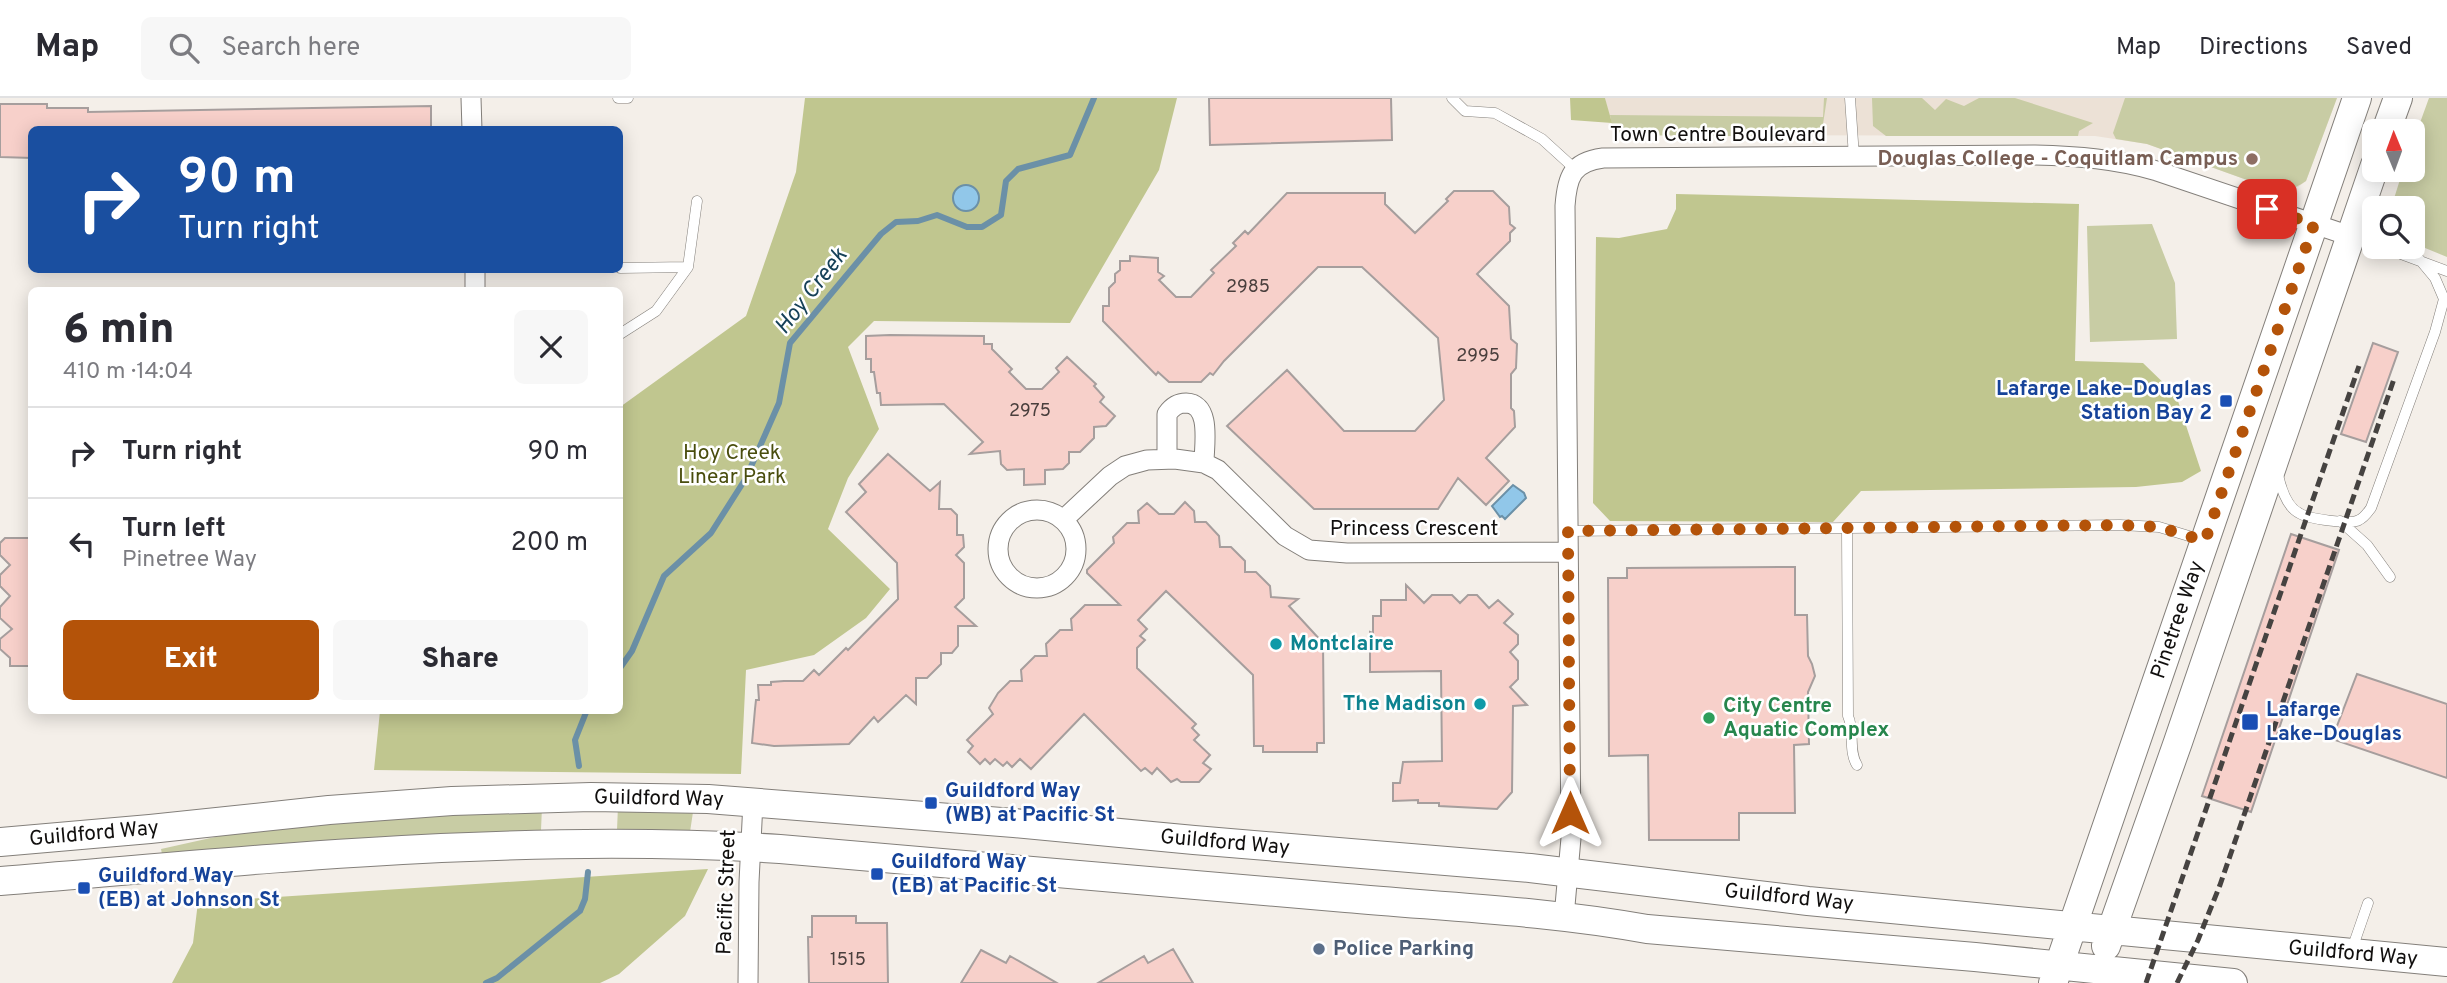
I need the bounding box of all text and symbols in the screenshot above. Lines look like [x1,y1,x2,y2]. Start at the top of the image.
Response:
search box [141,17,631,80]
text: Map [35,27,99,69]
icon: search [165,29,203,67]
text: Search here [221,32,360,65]
text: Map [2116,33,2161,63]
text: Directions [2199,33,2308,63]
text: Saved [2346,33,2412,63]
north arrow [2362,119,2426,182]
map controls [2362,119,2425,259]
street label: Town Centre Boulevard [1610,122,1826,149]
place label: Douglas College - Coquitlam Campus [1877,146,2238,173]
text: 90 m [178,149,296,211]
marker: Douglas College - Coquitlam Campus [2244,151,2260,167]
icon: right [63,154,154,245]
pin [2237,179,2297,239]
icon: arrive [2248,190,2286,228]
button: search [2362,196,2425,259]
text: Turn right [178,210,320,250]
water label: Hoy Creek [769,243,855,341]
house number: 2985 [1226,276,1270,299]
text: 6 min [63,305,175,358]
button: close [514,310,588,384]
house number: 2995 [1456,345,1500,368]
text: 410 m · 14:04 [63,358,193,387]
place label: Lafarge Lake–Douglas Station Bay 2 [1996,376,2212,427]
marker: Lafarge Lake–Douglas Station Bay 2 [2218,393,2234,409]
house number: 2975 [1009,400,1051,423]
icon: right [63,434,101,472]
text: Turn right [122,436,242,469]
text: 90 m [528,436,588,469]
park label: Hoy Creek Linear Park [678,440,786,491]
text: Turn left [122,513,226,546]
street label: Princess Crescent [1330,516,1498,543]
icon: left [63,525,101,563]
text: 200 m [511,527,588,560]
text: Pinetree Way [122,546,257,575]
street label: Pinetree Way [2145,557,2211,683]
button: Exit [63,620,319,700]
button: Share [333,620,588,700]
place label: Montclaire [1290,631,1394,658]
marker: Montclaire [1268,636,1284,652]
place label: The Madison [1343,691,1466,718]
place label: City Centre Aquatic Complex [1723,693,1889,744]
marker: The Madison [1472,696,1488,712]
place label: Lafarge Lake–Douglas [2266,697,2402,748]
marker: City Centre Aquatic Complex [1701,710,1717,726]
marker: Lafarge Lake–Douglas [2240,712,2260,732]
position arrow [1533,776,1607,850]
place label: Guildford Way (WB) at Pacific St [945,778,1115,829]
street label: Guildford Way [594,784,724,814]
marker: Guildford Way (WB) at Pacific St [923,795,939,811]
street label: Guildford Way [28,815,160,853]
street label: Guildford Way [1159,824,1291,862]
street label: Pacific Street [711,829,743,955]
place label: Guildford Way (EB) at Pacific St [891,849,1057,900]
place label: Guildford Way (EB) at Johnson St [98,863,280,914]
marker: Guildford Way (EB) at Pacific St [869,866,885,882]
street label: Guildford Way [1723,878,1855,918]
marker: Guildford Way (EB) at Johnson St [76,880,92,896]
street label: Guildford Way [2287,935,2419,973]
place label: Police Parking [1333,936,1474,963]
marker: Police Parking [1311,941,1327,957]
house number: 1515 [830,949,866,972]

